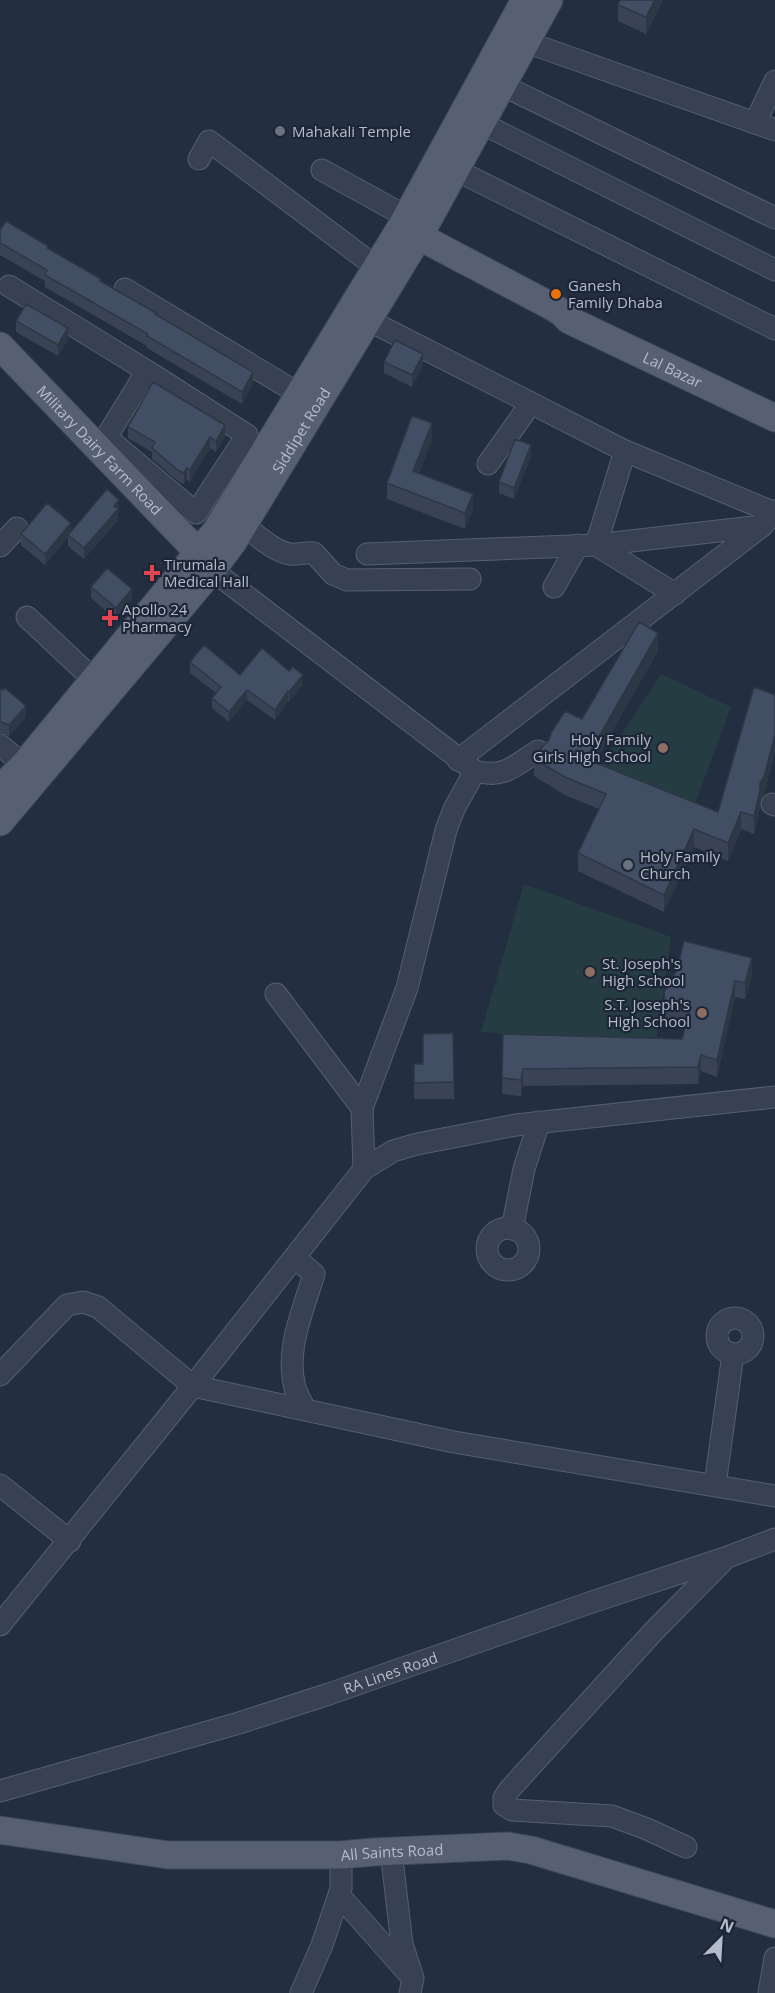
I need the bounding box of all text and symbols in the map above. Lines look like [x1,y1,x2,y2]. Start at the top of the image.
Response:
place label: Mahakali Temple [292,121,411,141]
marker: Mahakali Temple [273,124,287,138]
place label: Ganesh Family Dhaba [568,275,663,312]
marker: Ganesh Family Dhaba [549,287,563,301]
street label: Lal Bazar [640,347,706,392]
street label: Military Dairy Farm Road [33,381,167,519]
street label: Siddipet Road [267,384,335,477]
place label: Tirumala Medical Hall [164,554,249,591]
marker: Tirumala Medical Hall [145,566,159,580]
place label: Apollo 24 Pharmacy [122,599,192,636]
marker: Apollo 24 Pharmacy [103,611,117,625]
place label: Holy Family Girls High School [533,729,651,766]
marker: Holy Family Girls High School [656,741,670,755]
place label: Holy Family Church [640,846,721,883]
marker: Holy Family Church [621,858,635,872]
place label: St. Joseph's High School [602,953,685,990]
marker: St. Joseph's High School [583,965,597,979]
place label: S.T. Joseph's High School [604,994,690,1031]
marker: S.T. Joseph's High School [695,1006,709,1020]
street label: RA Lines Road [340,1647,440,1698]
street label: All Saints Road [340,1839,444,1865]
north arrow [691,1909,751,1969]
text: N [717,1913,738,1938]

